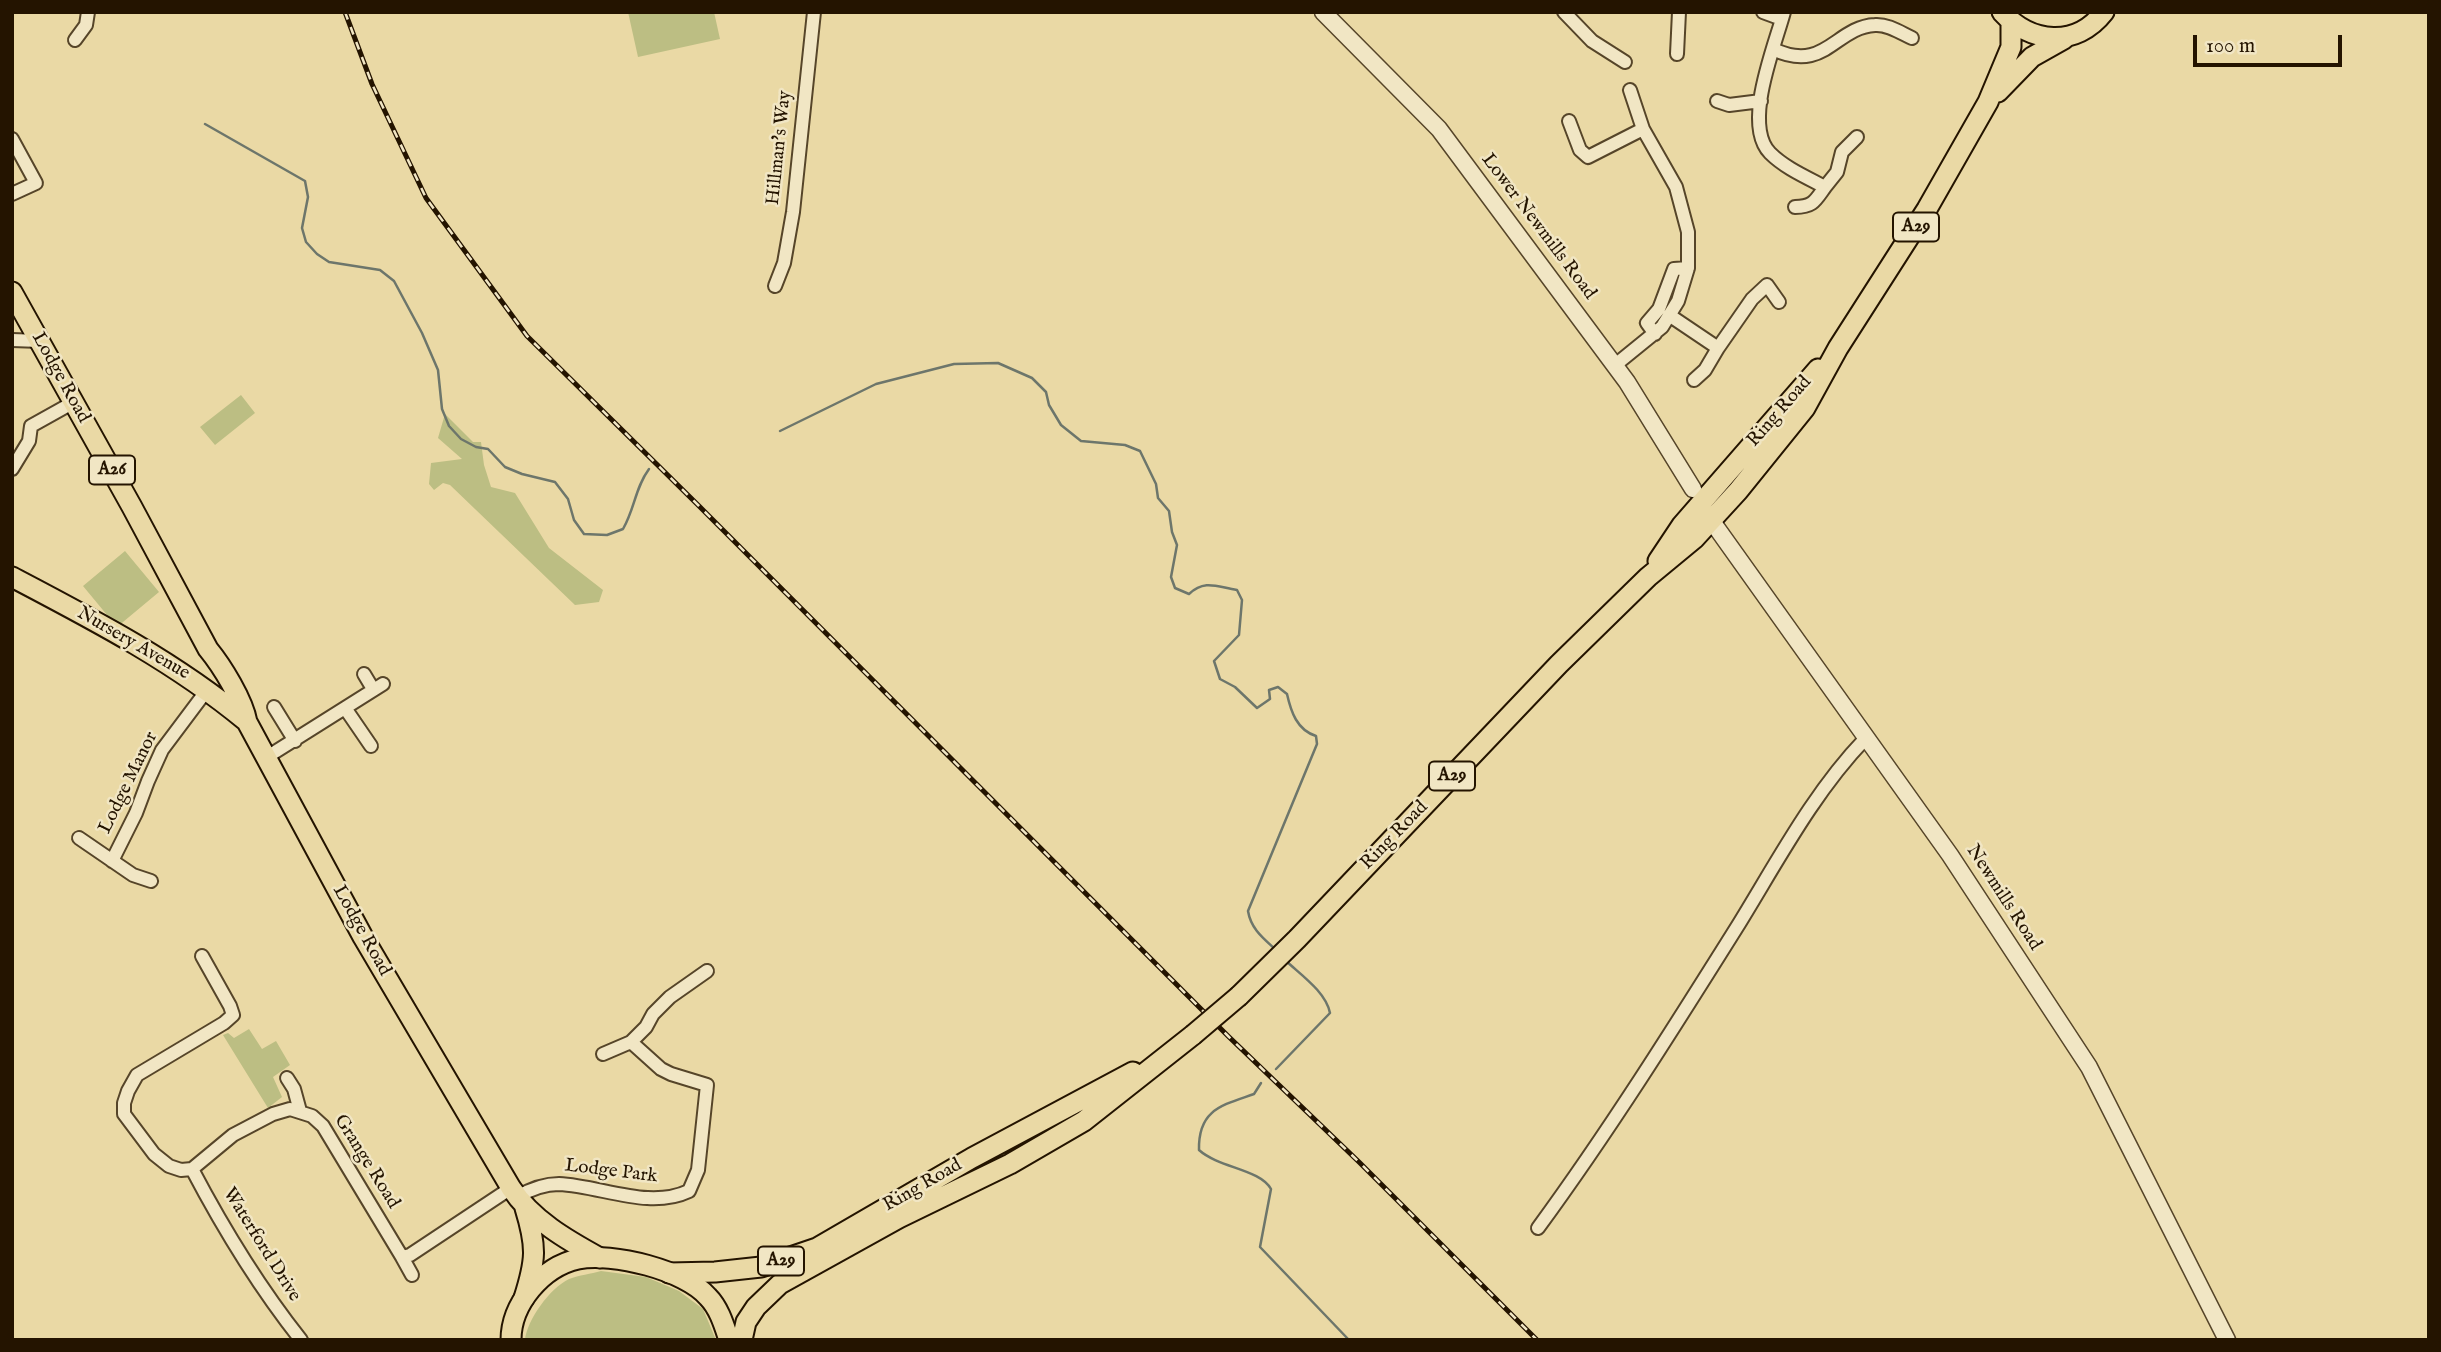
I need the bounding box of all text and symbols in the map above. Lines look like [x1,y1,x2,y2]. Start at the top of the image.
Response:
scale bar [2196,21,2345,65]
text: 100 m [2206,33,2255,60]
street label: Hillman's Way [763,90,797,206]
street label: Lower Newmills Road [1476,149,1600,305]
road number: A29 [1893,212,1939,242]
street label: Lodge Road [26,329,94,427]
street label: Ring Road [1743,372,1817,452]
road number: A26 [89,456,135,484]
street label: Nursery Avenue [72,602,194,686]
street label: Lodge Manor [95,728,163,838]
road number: A29 [1429,762,1475,790]
street label: Ring Road [1357,797,1433,875]
street label: Newmills Road [1960,841,2046,955]
street label: Lodge Road [327,882,395,980]
street label: Grange Road [328,1111,404,1213]
street label: Ring Road [880,1154,966,1218]
street label: Lodge Park [563,1155,659,1189]
street label: Waterford Drive [217,1184,305,1306]
road number: A29 [758,1246,804,1276]

